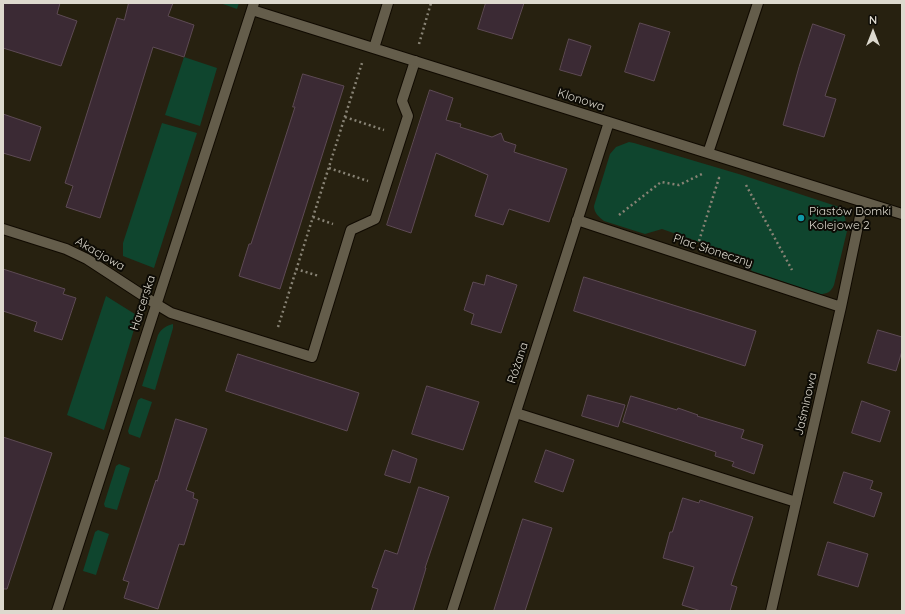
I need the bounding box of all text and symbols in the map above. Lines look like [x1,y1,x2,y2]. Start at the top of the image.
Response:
north arrow [853,12,893,52]
text: N [869,13,877,27]
street label: Klonowa [556,86,606,114]
place label: Piastów Domki Kolejowe 2 [809,204,891,232]
marker: Piastów Domki Kolejowe 2 [796,213,806,223]
street label: Plac Słoneczny [671,231,755,271]
street label: Akacjowa [73,234,127,274]
street label: Harcerska [127,274,159,332]
street label: Różana [505,341,531,385]
street label: Jaśminowa [792,371,820,437]

